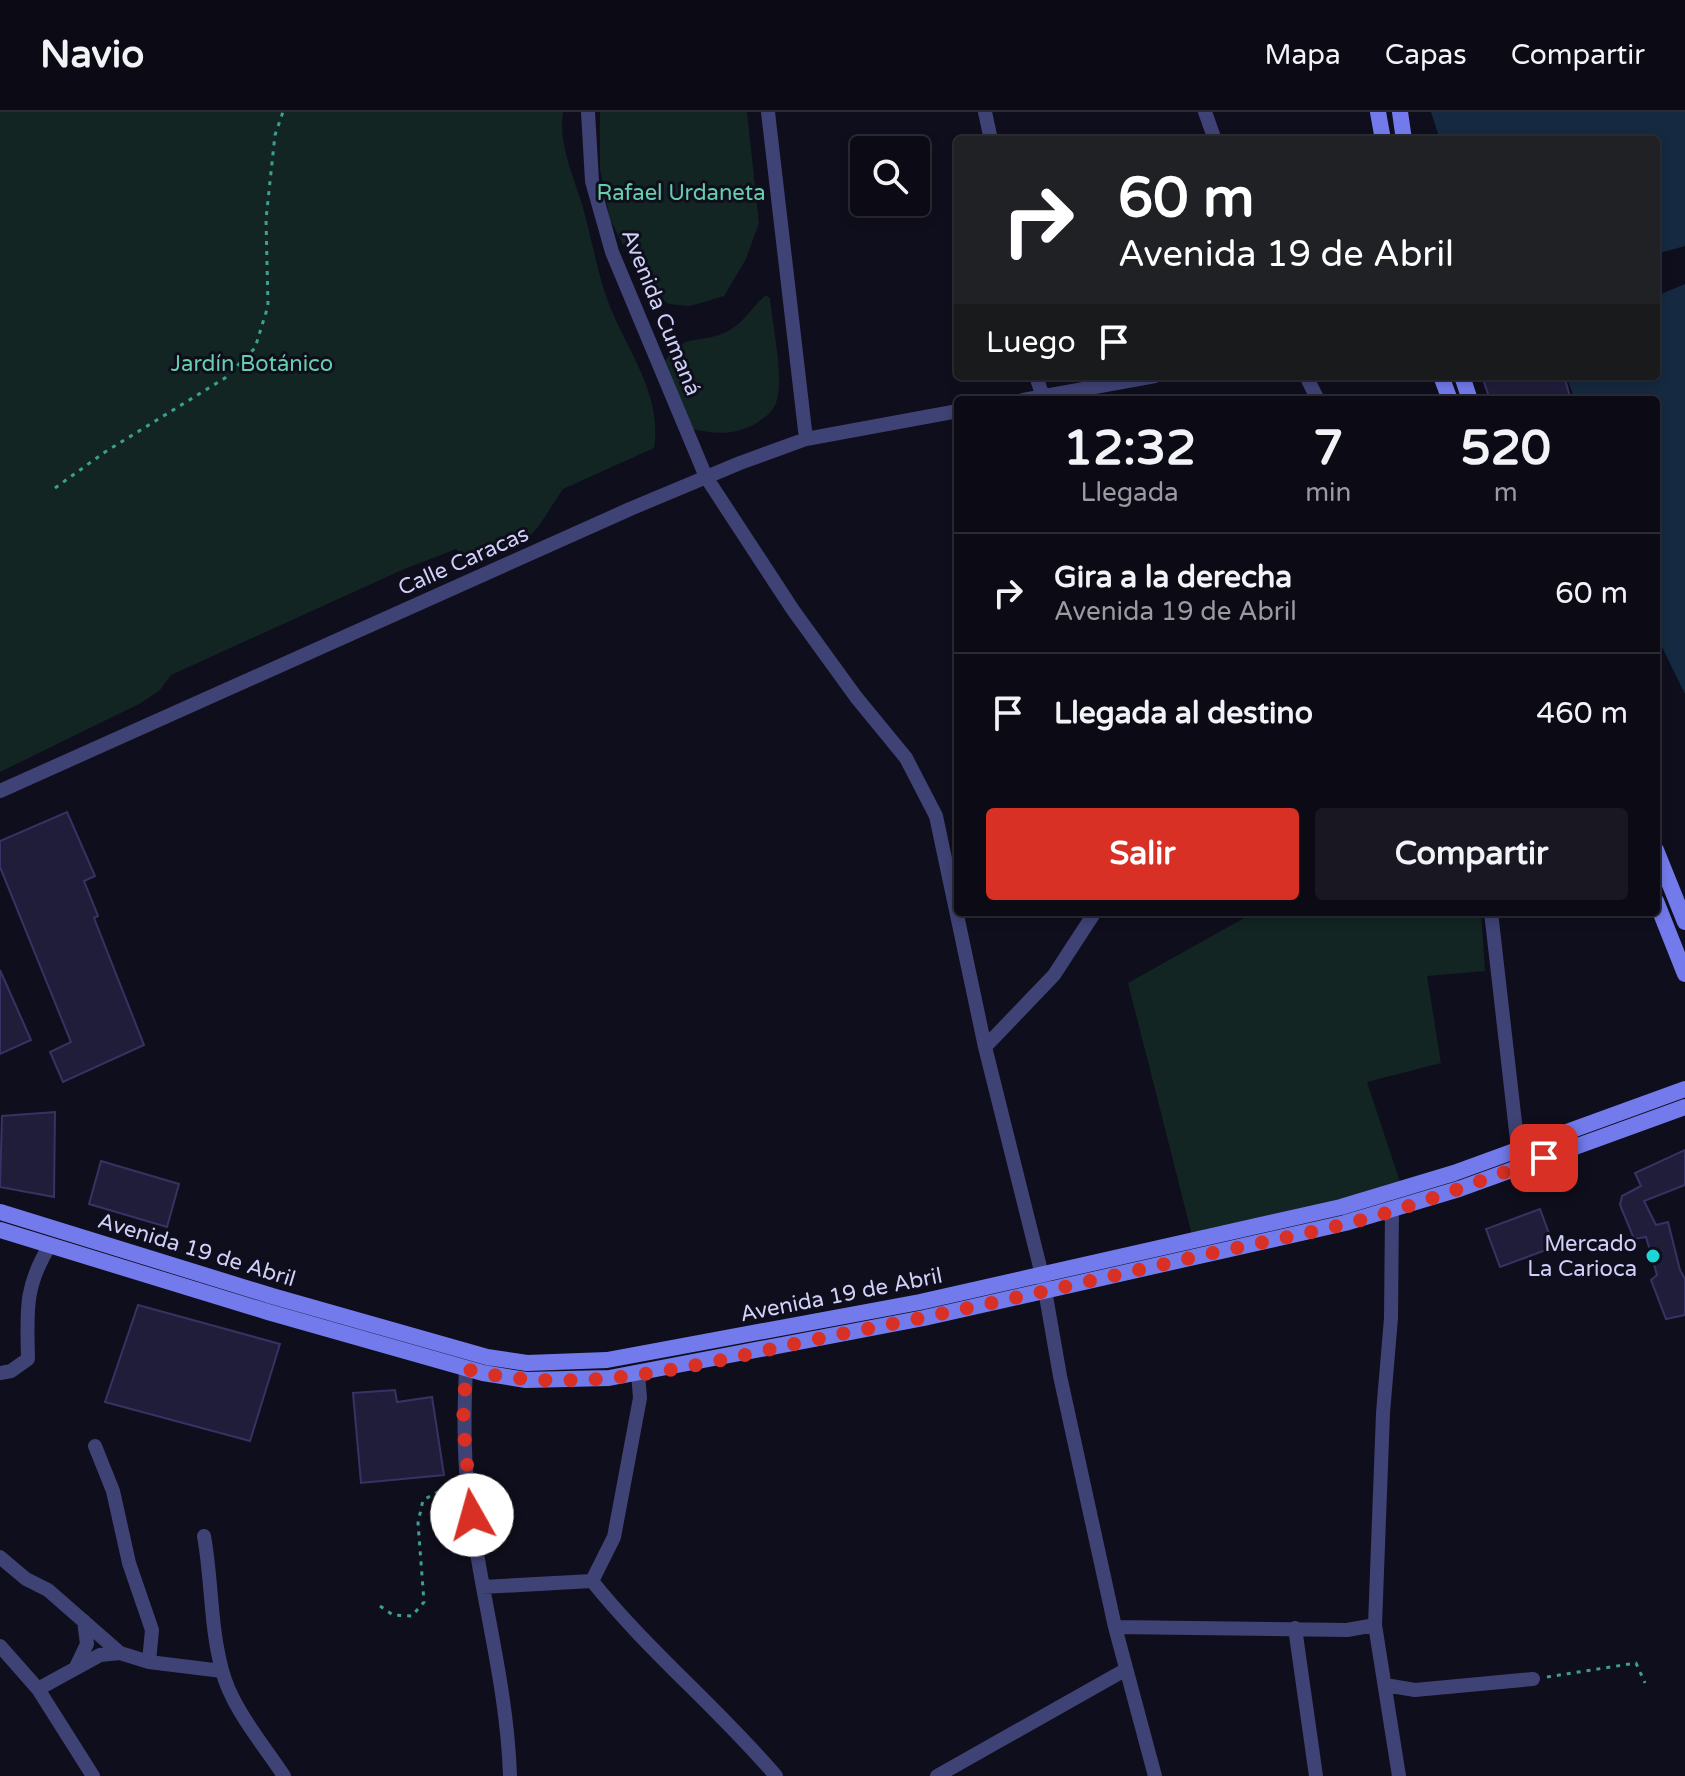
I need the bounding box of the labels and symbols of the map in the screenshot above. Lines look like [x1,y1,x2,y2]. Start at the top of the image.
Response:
park label: Rafael Urdaneta [596,180,766,206]
street label: Avenida Cumaná [616,225,706,399]
park label: Jardín Botánico [171,351,333,377]
street label: Calle Caracas [394,521,533,601]
pin [1510,1124,1578,1192]
street label: Avenida 19 de Abril [95,1208,299,1292]
place label: Mercado La Carioca [1527,1231,1637,1282]
marker: Mercado La Carioca [1644,1247,1662,1265]
street label: Avenida 19 de Abril [738,1263,944,1327]
position arrow [430,1473,514,1557]

